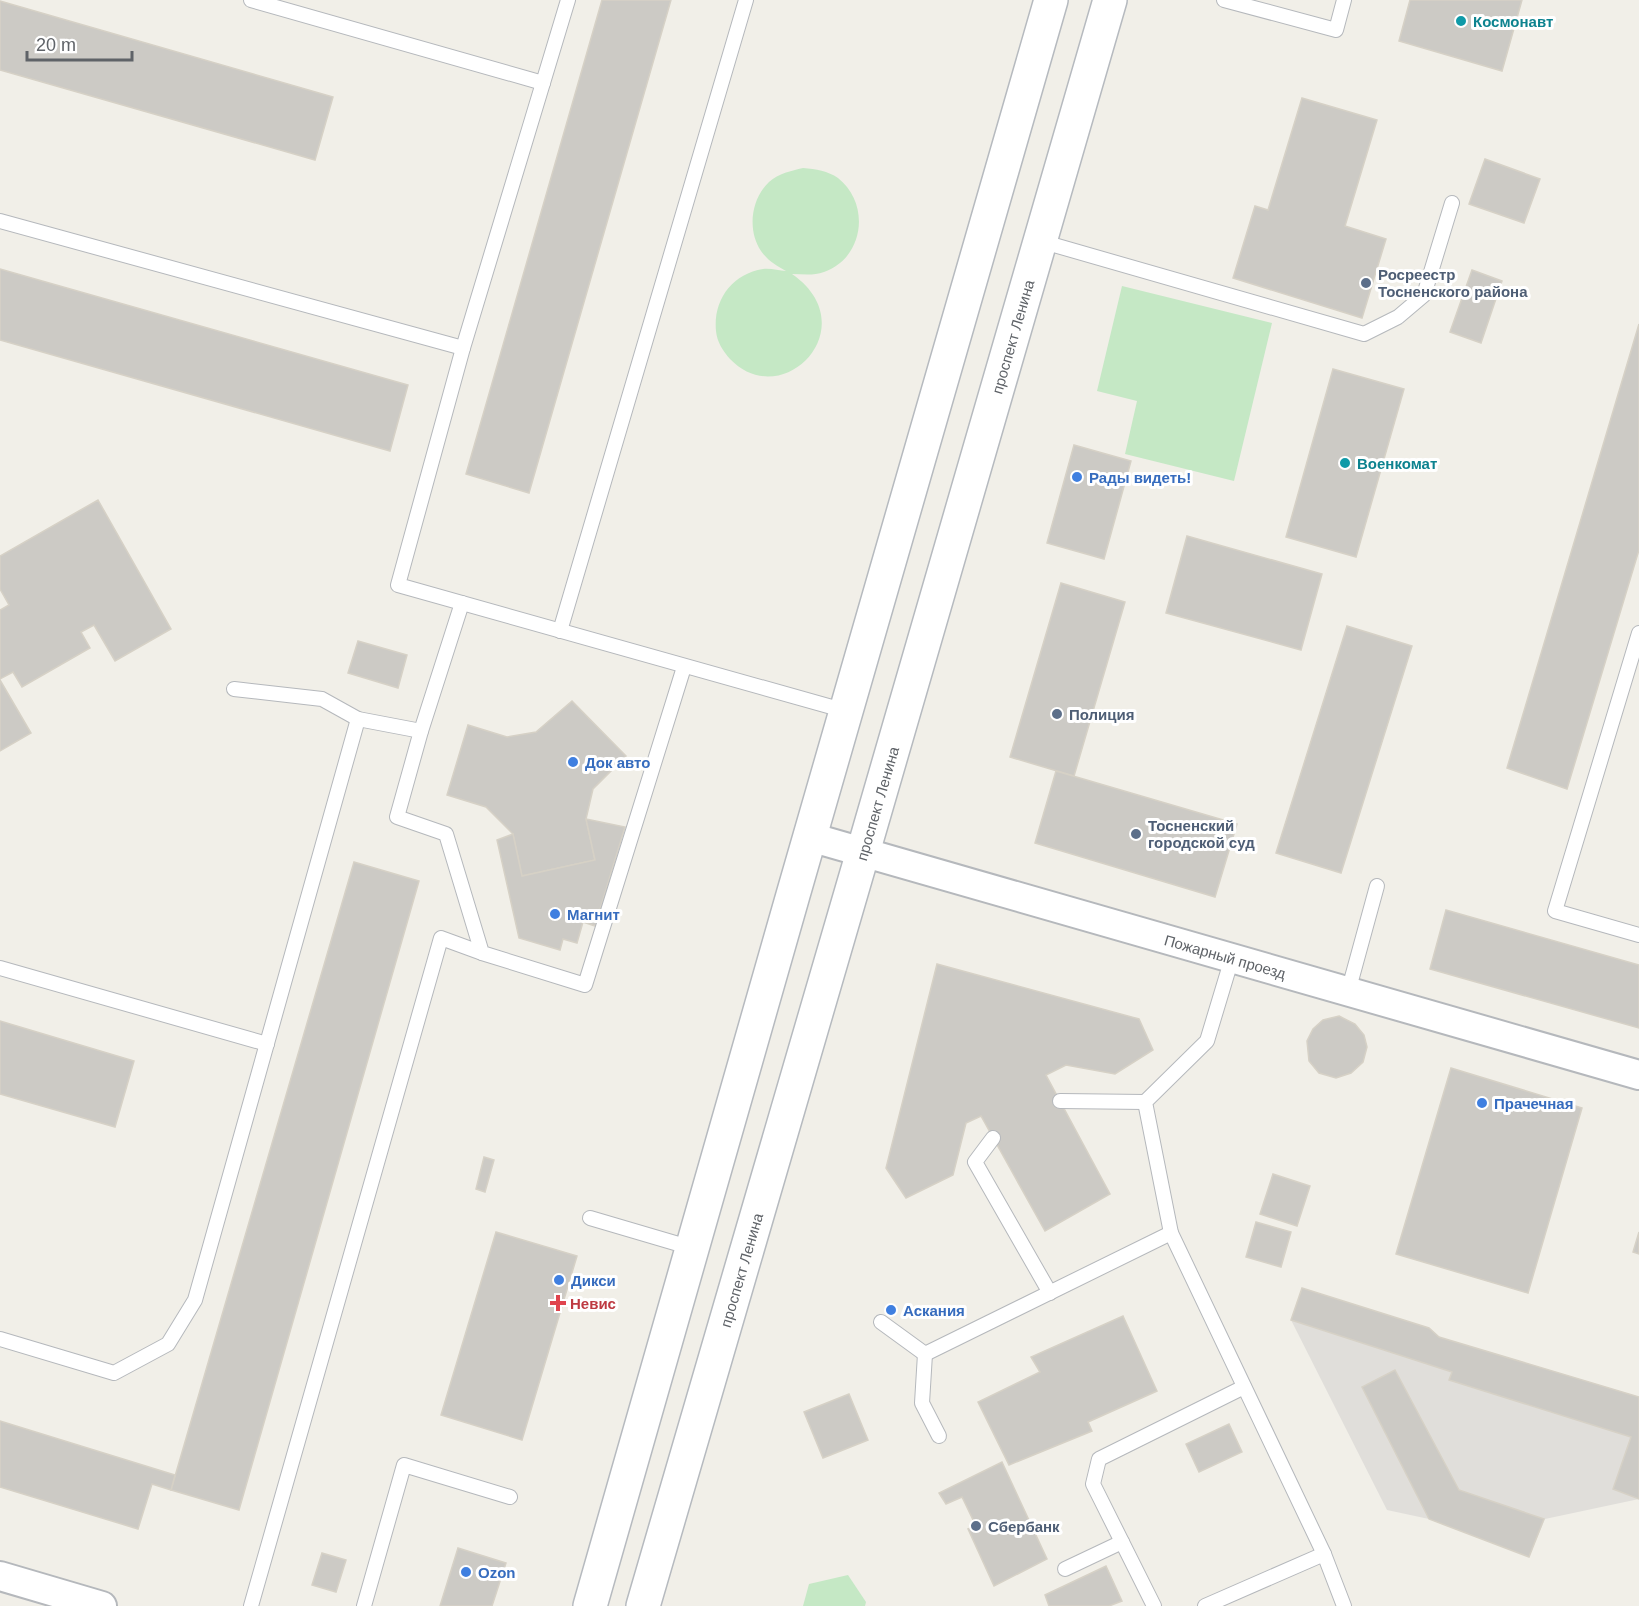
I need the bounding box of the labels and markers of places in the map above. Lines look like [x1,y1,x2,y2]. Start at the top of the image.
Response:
place label: Космонавт [1473,13,1553,30]
marker: Космонавт [1454,14,1468,28]
place label: Росреестр Тосненского района [1378,266,1528,300]
marker: Росреестр Тосненского района [1359,276,1373,290]
place label: Военкомат [1357,455,1437,472]
marker: Военкомат [1338,456,1352,470]
place label: Рады видеть! [1089,469,1191,486]
marker: Рады видеть! [1070,470,1084,484]
place label: Полиция [1069,706,1135,723]
marker: Полиция [1050,707,1064,721]
place label: Док авто [585,754,650,771]
marker: Док авто [566,755,580,769]
place label: Тосненский городской суд [1148,817,1255,851]
marker: Тосненский городской суд [1129,827,1143,841]
place label: Магнит [567,906,620,923]
marker: Магнит [548,907,562,921]
place label: Прачечная [1494,1095,1573,1112]
marker: Прачечная [1475,1096,1489,1110]
place label: Дикси [571,1272,616,1289]
marker: Дикси [552,1273,566,1287]
place label: Невис [570,1295,616,1312]
marker: Невис [551,1296,565,1310]
place label: Аскания [903,1302,965,1319]
marker: Аскания [884,1303,898,1317]
place label: Сбербанк [988,1518,1060,1535]
marker: Сбербанк [969,1519,983,1533]
place label: Ozon [478,1564,516,1581]
marker: Ozon [459,1565,473,1579]

